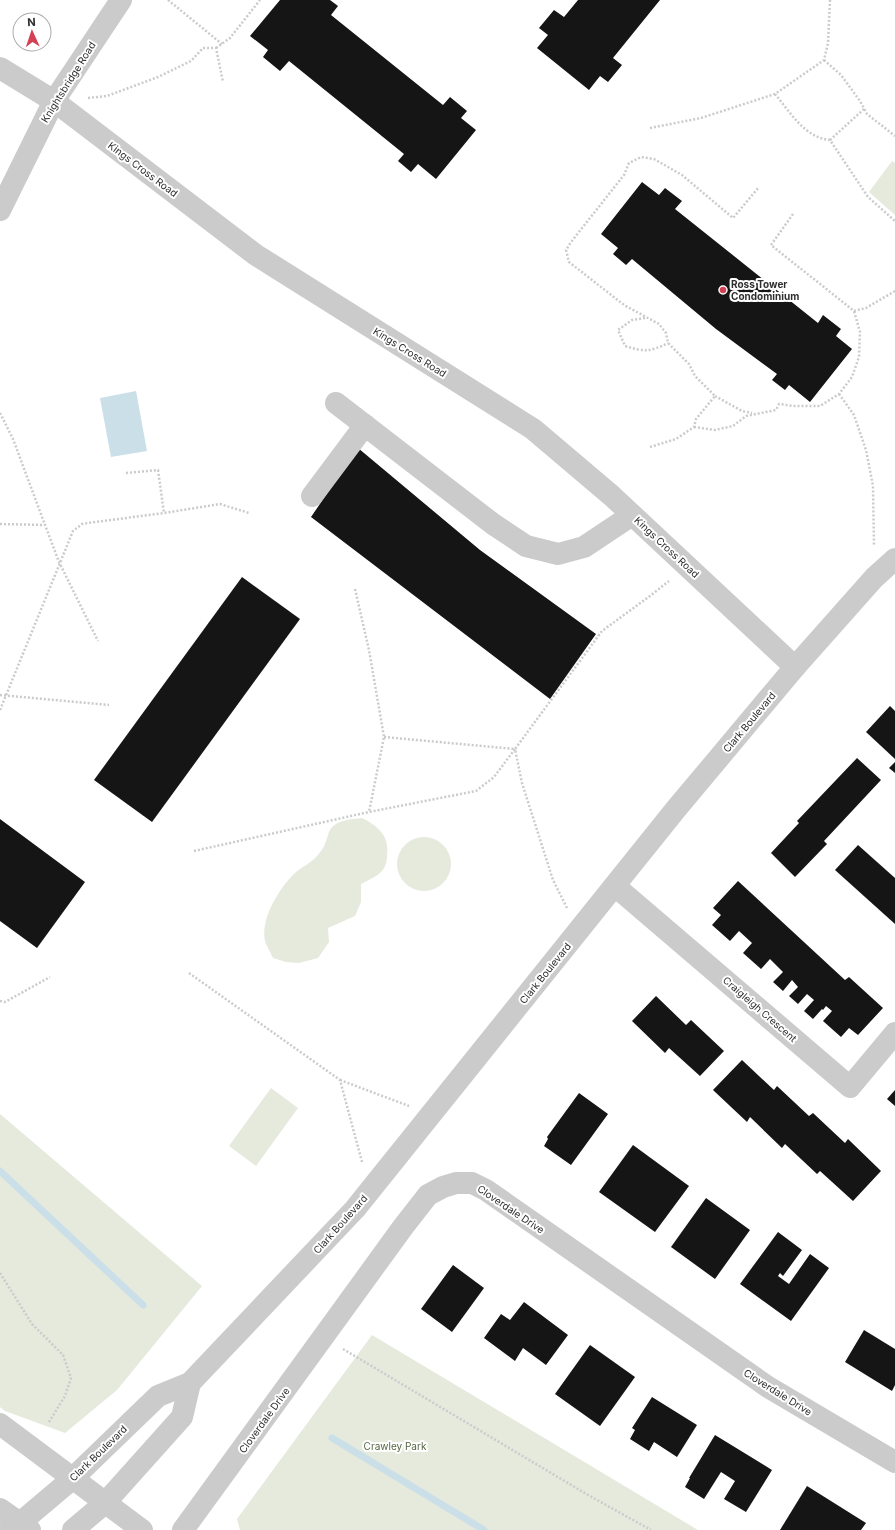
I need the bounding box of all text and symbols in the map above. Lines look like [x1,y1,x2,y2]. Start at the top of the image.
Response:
north arrow [12,12,52,52]
text: N [27,15,36,29]
street label: Knightsbridge Road [38,39,98,125]
street label: Kings Cross Road [106,139,180,199]
place label: Ross Tower Condominium [731,278,799,302]
marker: Ross Tower Condominium [718,285,728,295]
street label: Kings Cross Road [371,325,449,379]
street label: Kings Cross Road [632,514,702,580]
street label: Clark Boulevard [720,689,778,755]
street label: Clark Boulevard [517,940,573,1006]
street label: Craigleigh Crescent [721,974,800,1045]
street label: Cloverdale Drive [475,1182,547,1236]
street label: Clark Boulevard [310,1192,370,1256]
street label: Cloverdale Drive [742,1366,814,1418]
street label: Cloverdale Drive [236,1385,292,1455]
street label: Clark Boulevard [67,1423,129,1483]
park label: Crawley Park [364,1440,427,1452]

